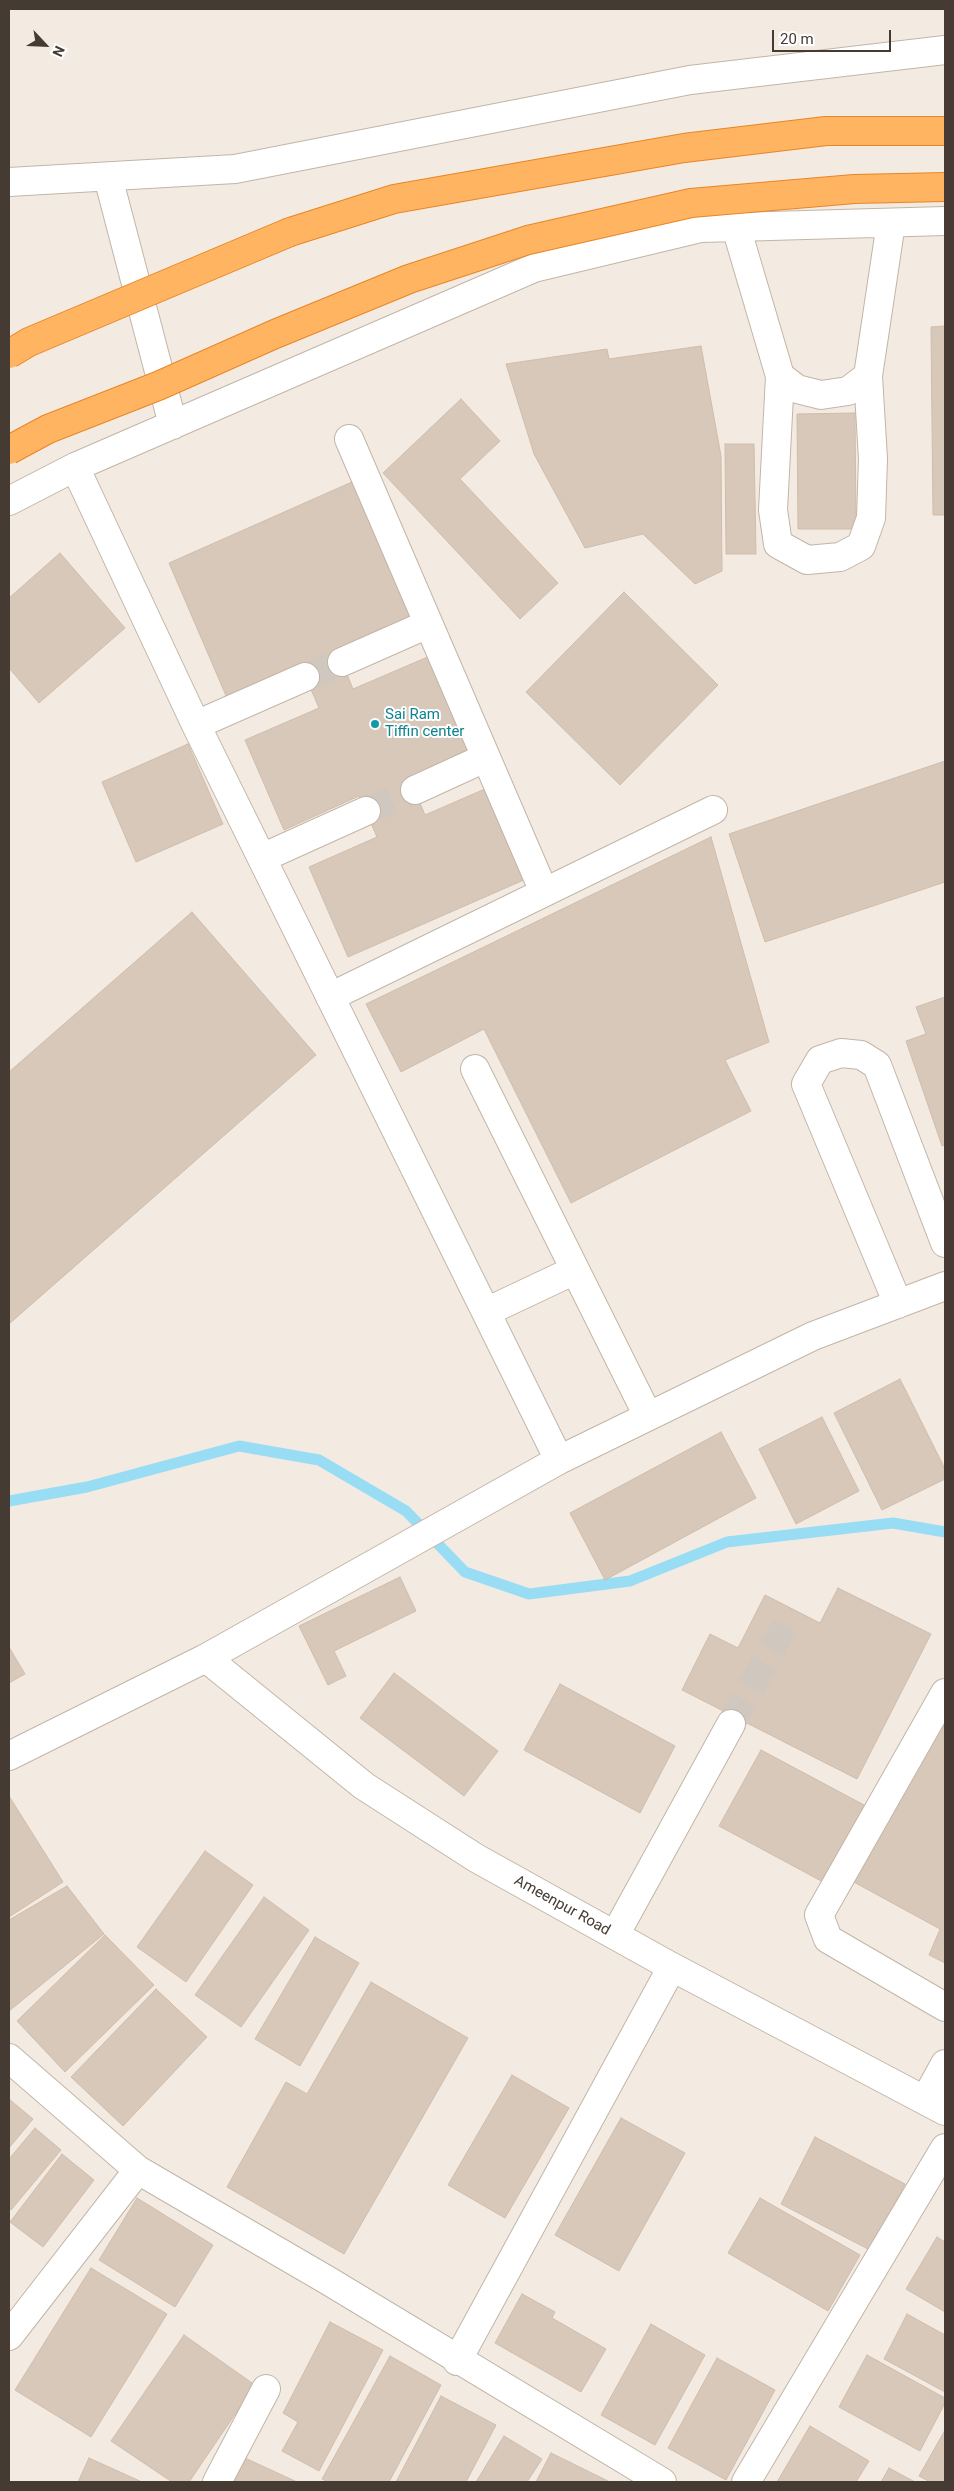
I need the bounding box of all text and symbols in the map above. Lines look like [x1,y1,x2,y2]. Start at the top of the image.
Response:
north arrow [20,20,70,70]
scale bar [774,20,893,52]
text: 20 m [780,30,814,48]
text: N [49,43,68,59]
place label: Sai Ram Tiffin center [385,706,464,741]
marker: Sai Ram Tiffin center [369,718,381,730]
street label: Ameenpur Road [511,1872,613,1940]

